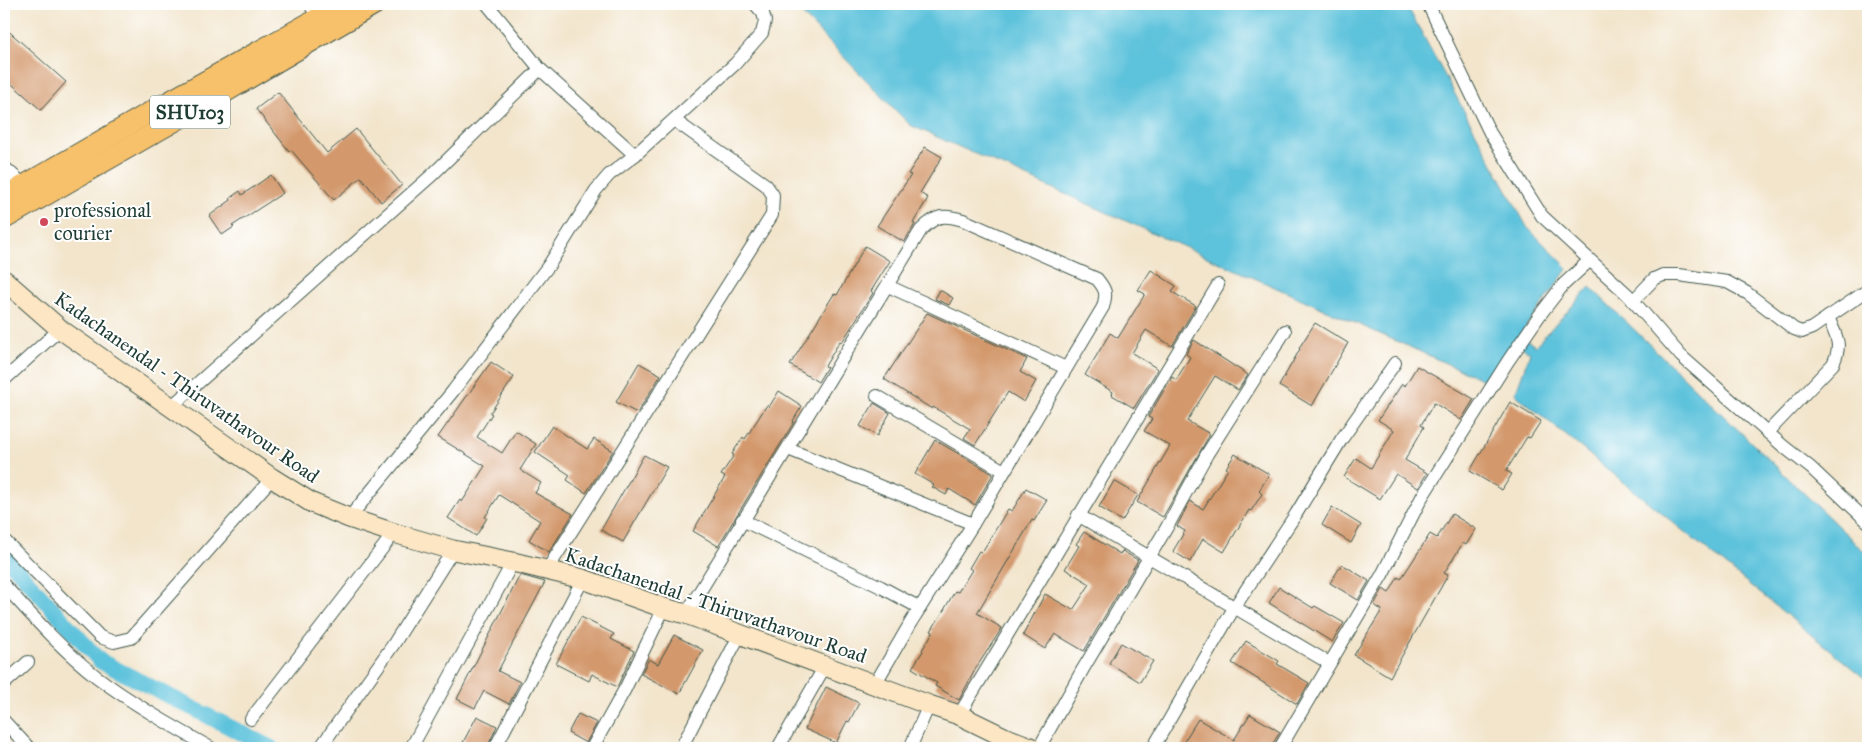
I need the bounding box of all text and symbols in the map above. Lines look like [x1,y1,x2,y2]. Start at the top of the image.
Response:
road number: SHU103 [150,95,230,128]
place label: professional courier [53,198,152,245]
marker: professional courier [38,216,50,228]
street label: Kadachanendal - Thiruvathavour Road [50,286,324,488]
street label: Kadachanendal - Thiruvathavour Road [562,542,870,668]

